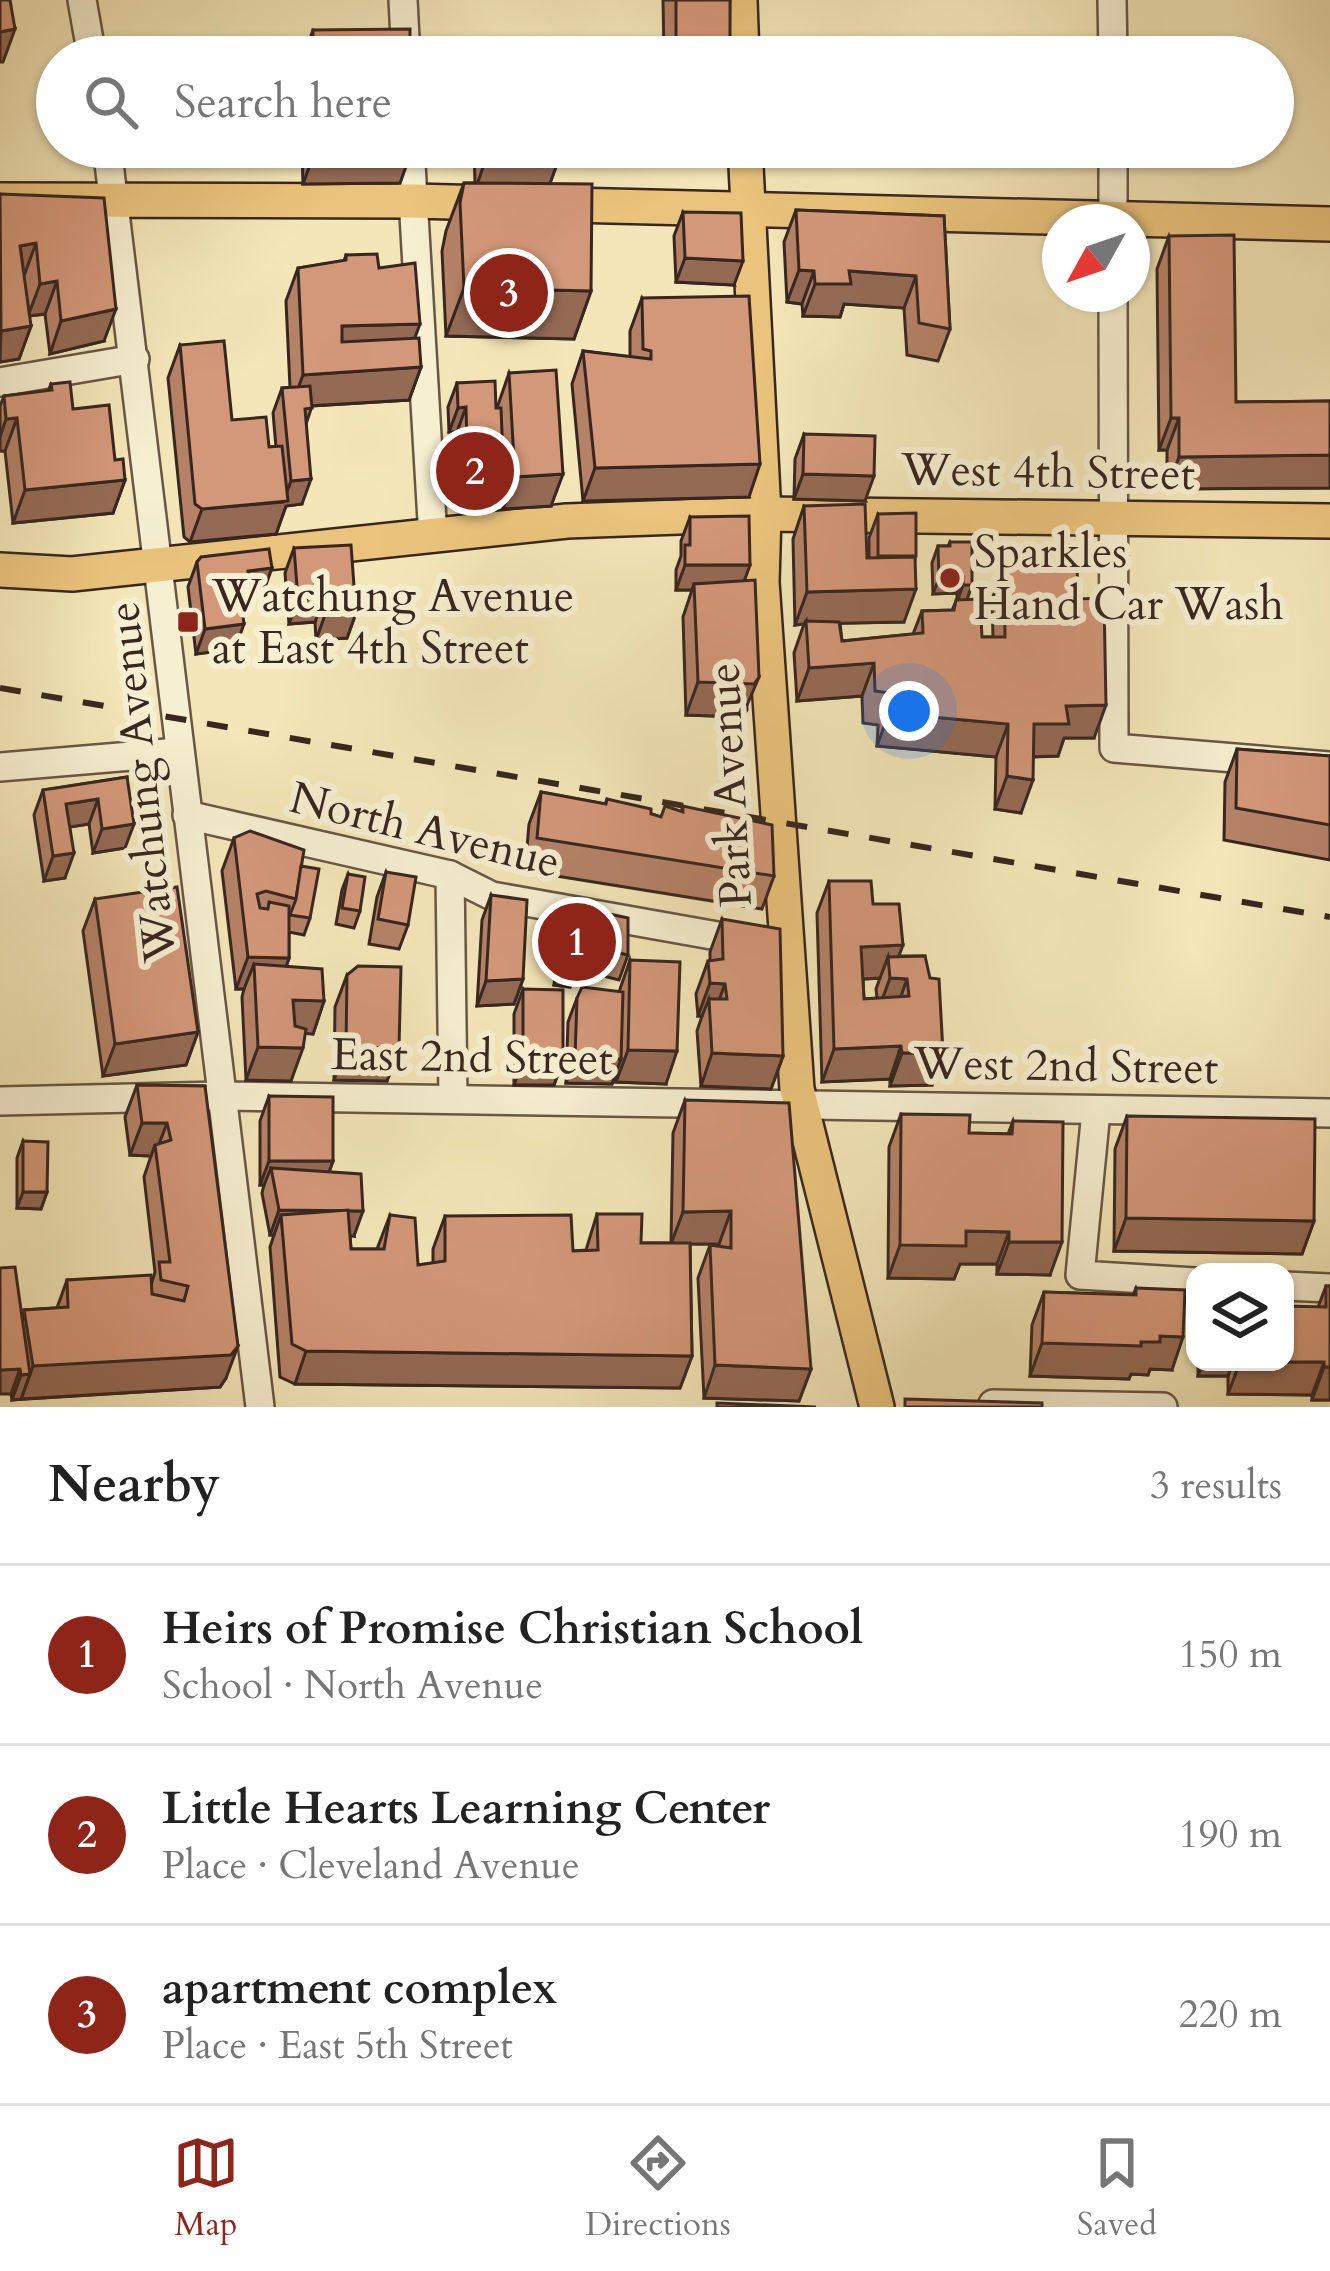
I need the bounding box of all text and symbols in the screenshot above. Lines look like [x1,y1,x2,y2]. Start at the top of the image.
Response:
search box [36,36,1294,168]
icon: search [78,69,144,135]
text: Search here [174,72,392,133]
north arrow [1042,204,1150,312]
pin: 3 [470,248,548,338]
pin: 2 [436,426,514,516]
street label: West 4th Street [900,439,1195,505]
place label: Sparkles Hand Car Wash [974,522,1284,635]
marker: Sparkles Hand Car Wash [937,565,963,591]
place label: Watchung Avenue at East 4th Street [211,566,574,679]
street label: Watchung Avenue [93,599,191,966]
marker: Watchung Avenue at East 4th Street [175,609,201,635]
street label: Park Avenue [693,661,767,909]
your location [879,681,939,741]
street label: North Avenue [284,767,566,893]
pin: 1 [538,897,616,987]
street label: East 2nd Street [331,1024,613,1090]
street label: West 2nd Street [912,1033,1219,1099]
map controls [1186,1263,1294,1371]
button: layers [1186,1263,1294,1371]
text: Nearby [48,1450,220,1520]
text: 3 results [1150,1459,1282,1512]
text: Heirs of Promise Christian School [162,1598,863,1659]
text: 1 [77,1628,97,1681]
text: 150 m [1179,1628,1282,1681]
text: School · North Avenue [162,1659,543,1712]
text: Little Hearts Learning Center [162,1778,770,1839]
text: 2 [77,1808,97,1861]
text: 190 m [1179,1808,1282,1861]
text: Place · Cleveland Avenue [162,1839,580,1892]
text: apartment complex [162,1958,557,2019]
text: 3 [77,1988,97,2041]
text: 220 m [1179,1988,1282,2041]
text: Place · East 5th Street [162,2019,513,2072]
tab: Map [173,2130,239,2247]
tab: Directions [585,2130,731,2247]
tab: Saved [1077,2130,1157,2247]

